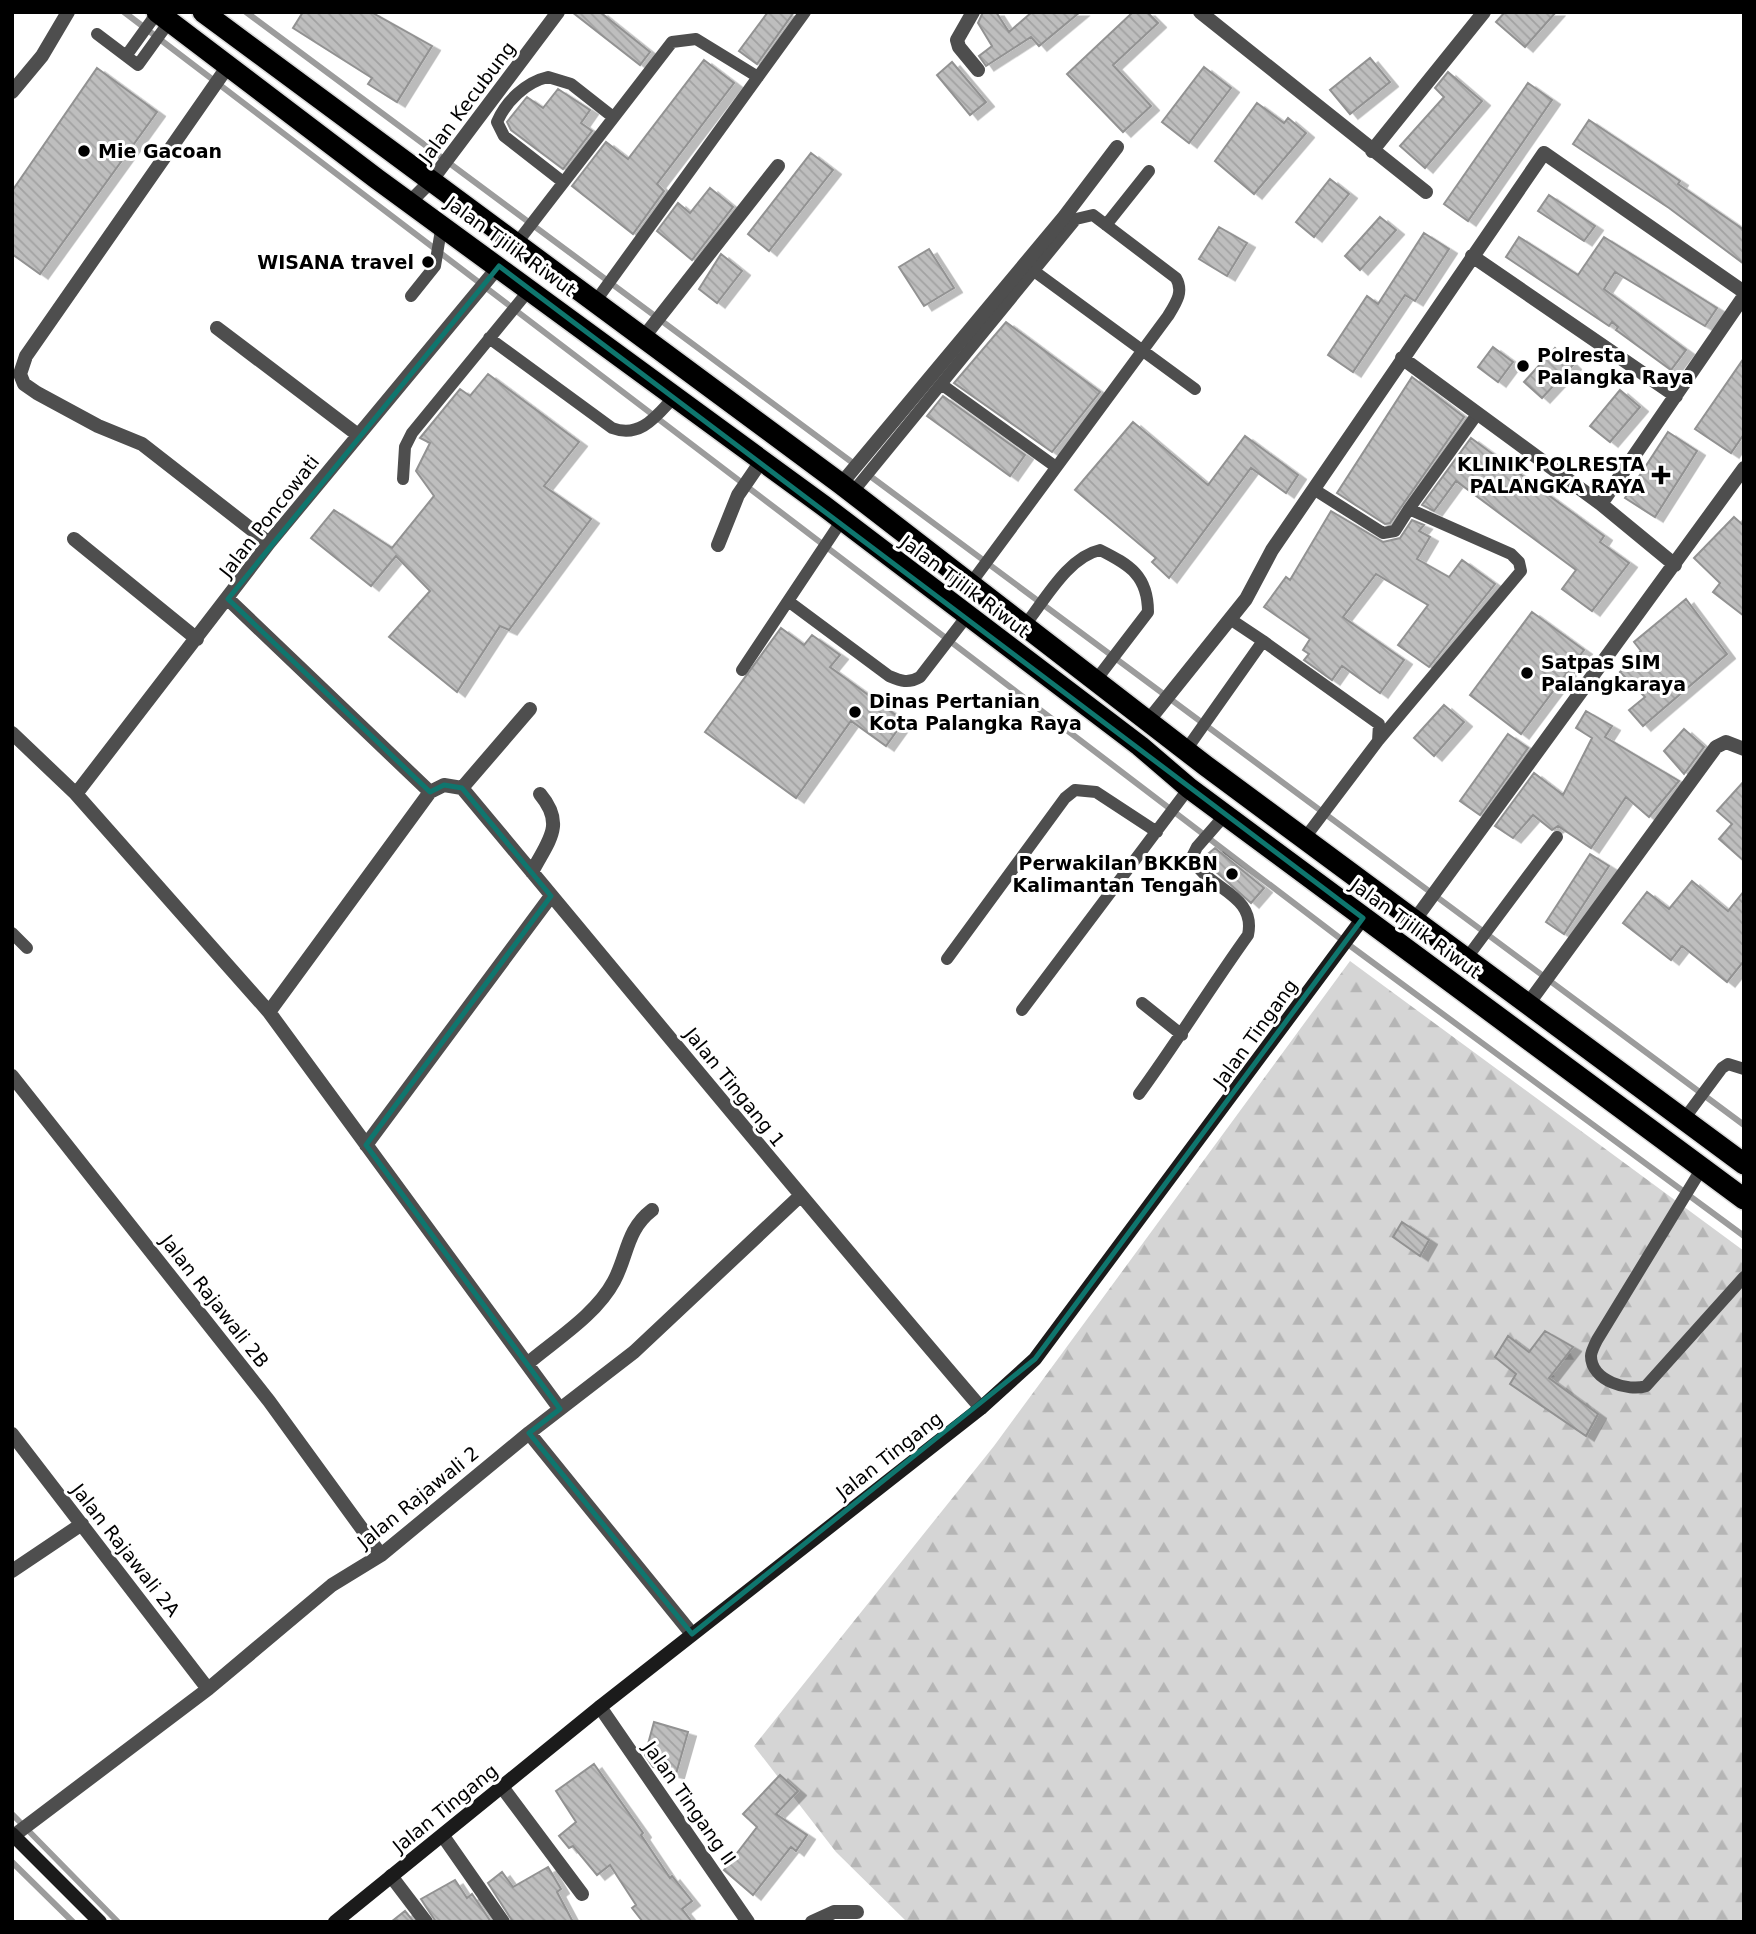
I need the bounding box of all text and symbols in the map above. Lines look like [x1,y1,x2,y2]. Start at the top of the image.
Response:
street label: Jalan Kecubung [414,37,520,168]
place label: Mie Gacoan [98,140,222,162]
marker: Mie Gacoan [76,143,92,159]
street label: Jalan Tjilik Riwut [441,191,580,301]
place label: WISANA travel [257,251,414,273]
marker: WISANA travel [420,254,436,270]
place label: Polresta Palangka Raya [1537,344,1694,388]
marker: Polresta Palangka Raya [1515,358,1531,374]
street label: Jalan Poncowati [214,451,323,582]
place label: KLINIK POLRESTA PALANGKA RAYA [1457,453,1645,497]
marker: KLINIK POLRESTA PALANGKA RAYA [1651,465,1671,485]
street label: Jalan Tjilik Riwut [895,530,1034,642]
place label: Satpas SIM Palangkaraya [1541,651,1686,695]
marker: Satpas SIM Palangkaraya [1519,665,1535,681]
place label: Dinas Pertanian Kota Palangka Raya [869,690,1082,734]
marker: Dinas Pertanian Kota Palangka Raya [847,704,863,720]
place label: Perwakilan BKKBN Kalimantan Tengah [1012,852,1218,896]
marker: Perwakilan BKKBN Kalimantan Tengah [1224,866,1240,882]
street label: Jalan Tjilik Riwut [1346,873,1485,983]
street label: Jalan Tingang [1208,975,1302,1092]
street label: Jalan Tingang 1 [680,1022,790,1151]
street label: Jalan Rajawali 2B [156,1229,274,1372]
street label: Jalan Tingang [831,1407,946,1504]
street label: Jalan Rajawali 2 [352,1441,483,1553]
street label: Jalan Rajawali 2A [67,1478,185,1621]
street label: Jalan Tingang II [639,1736,741,1869]
street label: Jalan Tingang [387,1759,502,1858]

